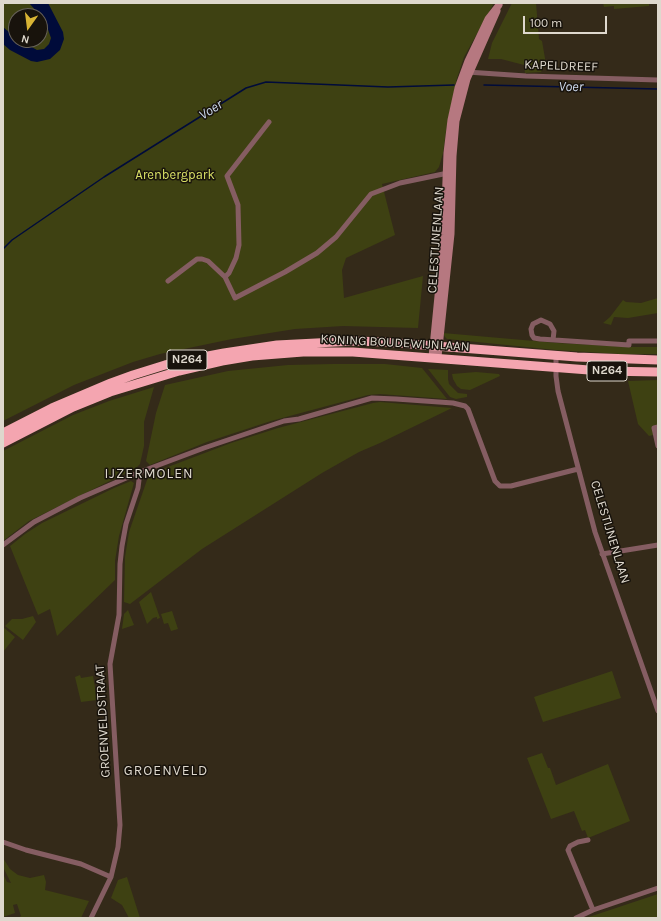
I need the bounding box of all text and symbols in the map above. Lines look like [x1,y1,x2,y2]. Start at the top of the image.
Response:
north arrow [8,8,48,48]
scale bar [525,8,609,34]
text: 100 m [530,16,562,30]
text: N [20,32,31,46]
street label: KAPELDREEF [524,57,598,75]
water label: Voer [558,78,584,96]
water label: Voer [196,96,226,124]
park label: Arenbergpark [135,167,215,183]
street label: CELESTIJNENLAAN [424,186,448,294]
street label: KONING BOUDEWIJNLAAN [320,331,470,355]
road number: N264 [167,350,207,370]
road number: N264 [587,361,627,381]
district label: IJZERMOLEN [104,466,194,482]
street label: CELESTIJNENLAAN [587,479,633,585]
street label: GROENVELDSTRAAT [92,664,114,778]
district label: GROENVELD [124,763,208,779]

